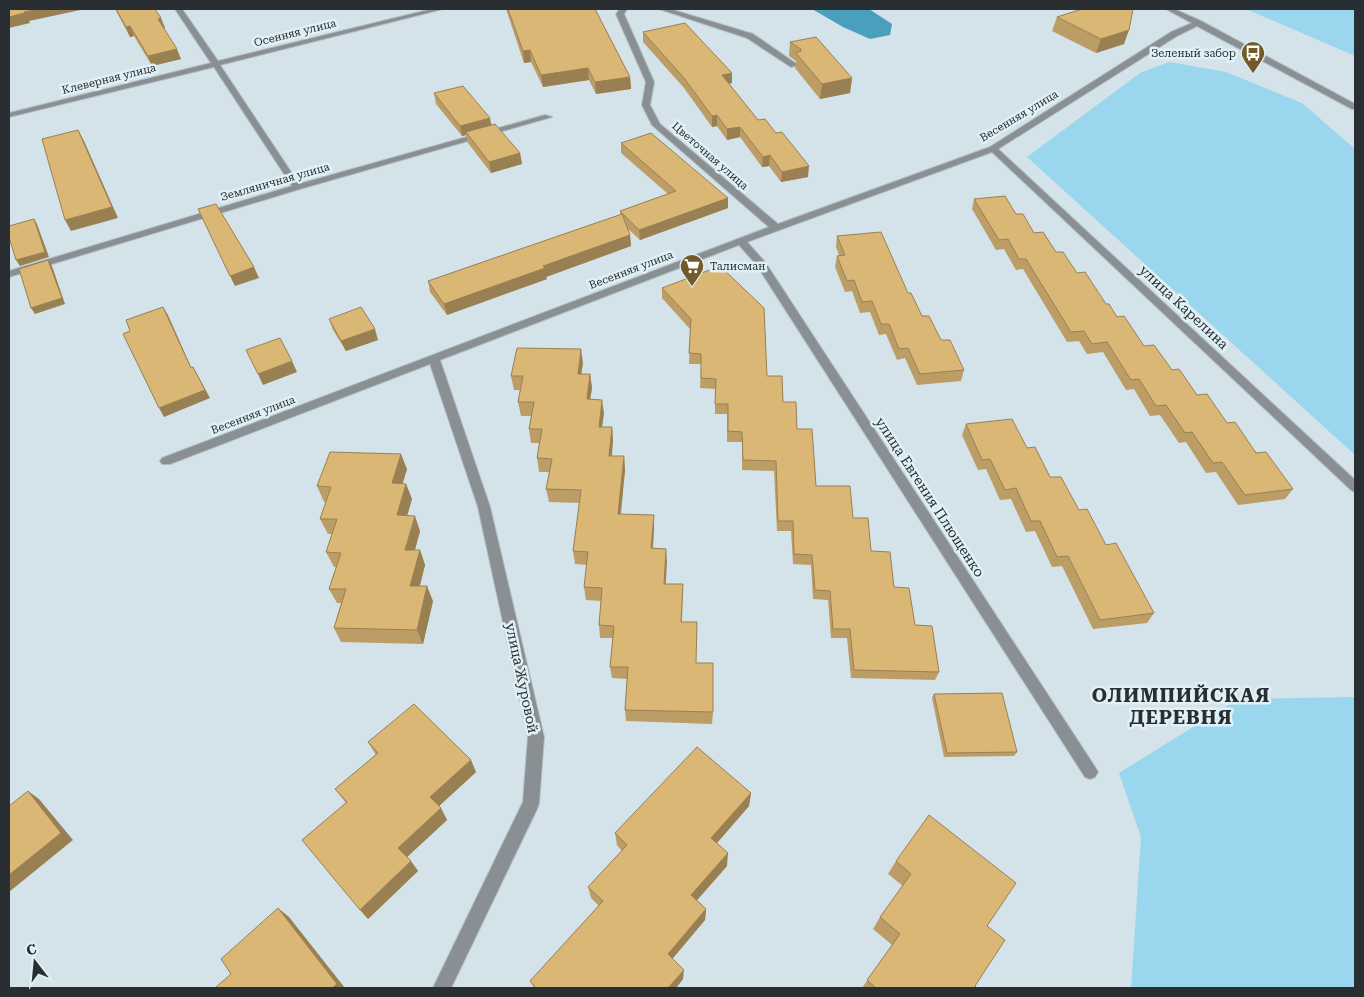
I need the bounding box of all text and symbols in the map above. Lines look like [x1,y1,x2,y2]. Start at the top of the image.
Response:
street label: Осенняя улица [253,17,337,49]
bus stop icon: Зеленый забор [1240,40,1266,74]
place label: Зеленый забор [1151,47,1236,60]
street label: Клеверная улица [61,61,157,97]
street label: Весенняя улица [978,88,1060,144]
street label: Цветочная улица [669,119,751,193]
street label: Земляничная улица [219,160,331,204]
street label: Весенняя улица [587,248,675,292]
supermarket icon: Талисман [679,253,705,287]
place label: Талисман [710,260,765,273]
street label: улица Карелина [1136,262,1232,353]
street label: Весенняя улица [209,393,297,437]
street label: улица Евгения Плющенко [872,414,988,580]
street label: улица Журовой [502,621,542,735]
district label: ОЛИМПИЙСКАЯ ДЕРЕВНЯ [1092,684,1270,729]
north arrow [10,937,60,987]
text: С [24,940,39,959]

